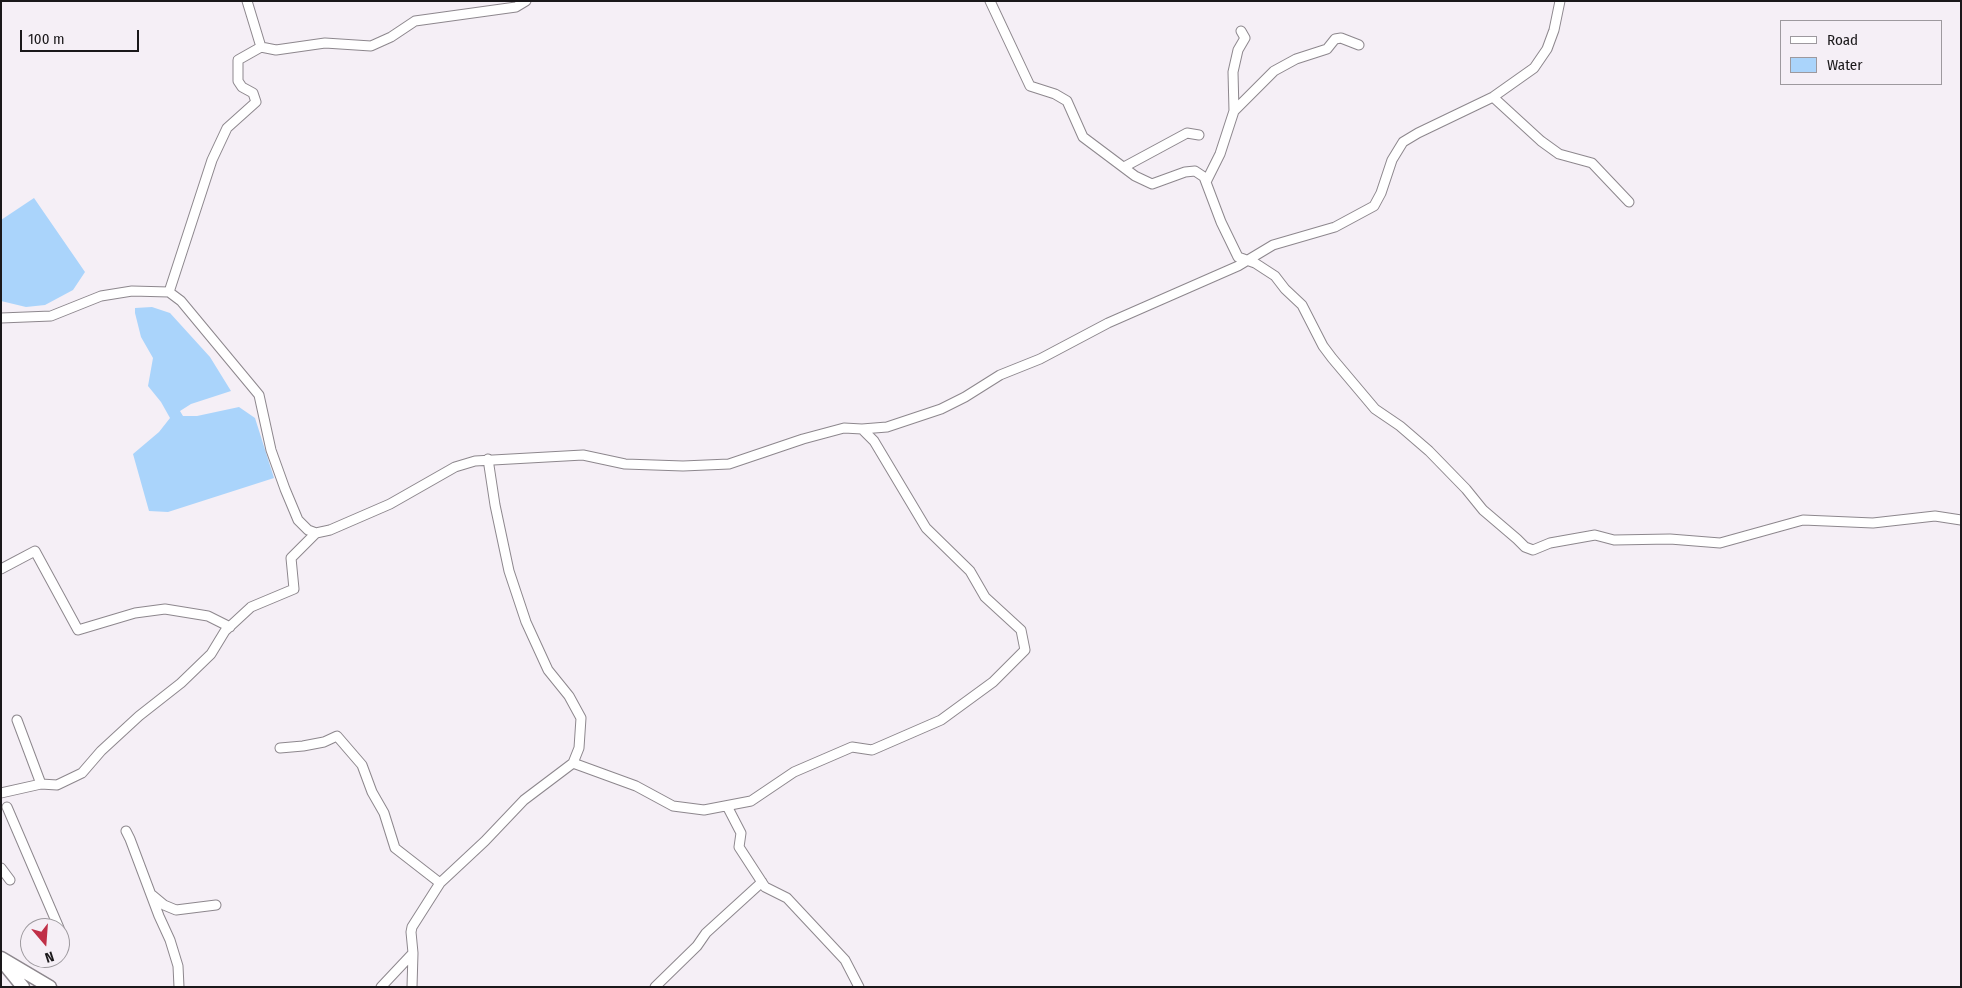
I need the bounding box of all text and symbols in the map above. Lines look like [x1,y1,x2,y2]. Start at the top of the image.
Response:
scale bar [22,20,141,52]
legend [1780,20,1942,85]
text: 100 m [28,30,65,48]
text: Road [1827,31,1858,49]
text: Water [1827,56,1862,74]
north arrow [20,918,70,968]
text: N [43,947,56,966]

